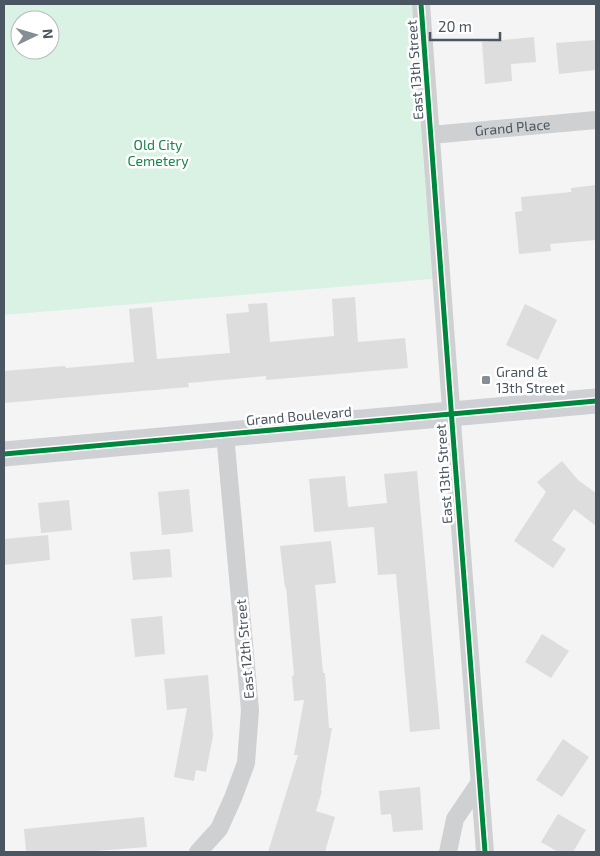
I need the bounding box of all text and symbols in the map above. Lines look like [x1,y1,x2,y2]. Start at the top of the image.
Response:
north arrow [10,10,60,60]
scale bar [430,10,500,42]
text: 20 m [438,17,472,35]
street label: East 13th Street [403,20,426,120]
text: N [40,28,57,40]
street label: Grand Place [474,115,551,139]
park label: Old City Cemetery [127,136,189,169]
place label: Grand & 13th Street [496,363,565,396]
marker: Grand & 13th Street [480,374,492,386]
street label: Grand Boulevard [245,402,353,429]
street label: East 13th Street [432,424,455,524]
street label: East 12th Street [232,598,257,700]

